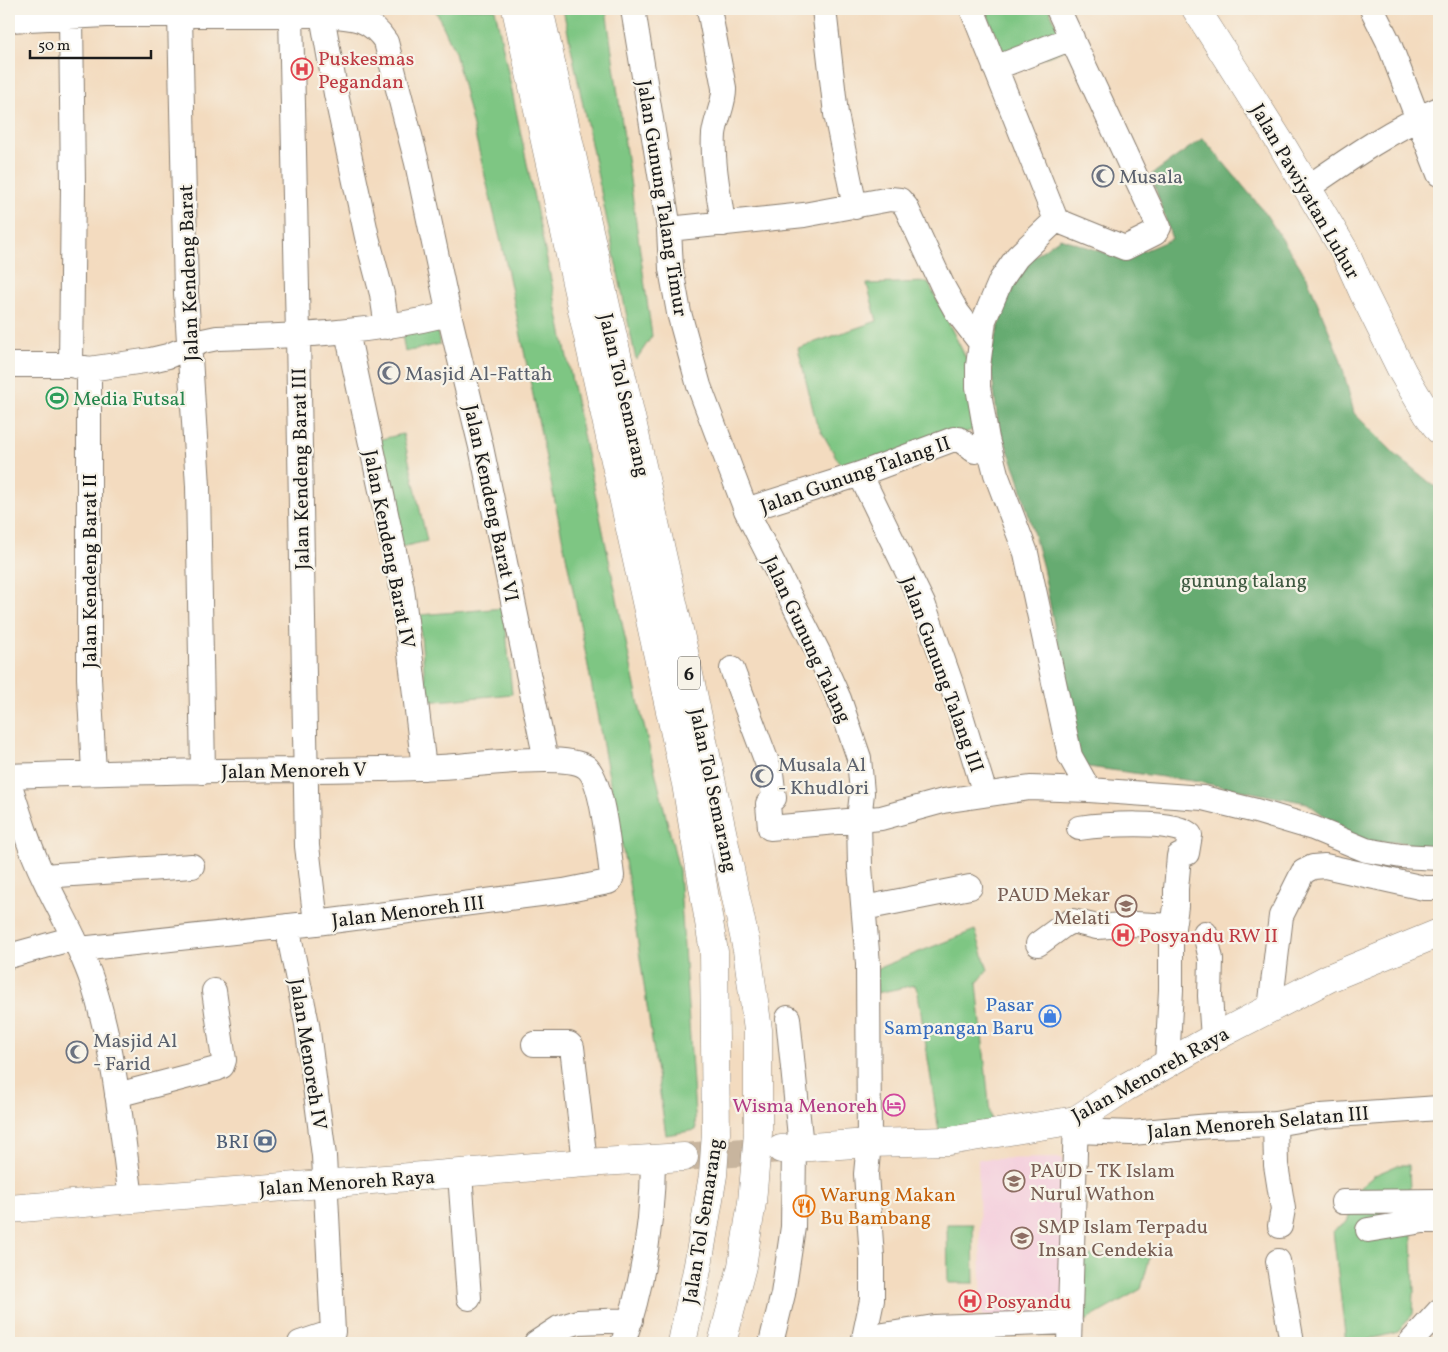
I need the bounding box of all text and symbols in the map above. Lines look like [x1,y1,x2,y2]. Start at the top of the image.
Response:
scale bar [30,28,151,60]
text: 50 m [38,36,70,57]
place label: Puskesmas Pegandan [318,46,414,97]
hospital icon: Puskesmas Pegandan [290,57,314,81]
street label: Jalan Gunung Talang Timur [628,78,694,319]
street label: Jalan Pawiyatan Luhur [1243,99,1366,285]
mosque icon: Musala [1091,164,1115,188]
place label: Musala [1119,164,1183,192]
street label: Jalan Kendeng Barat [173,184,207,362]
street label: Jalan Tol Semarang [591,311,656,480]
mosque icon: Masjid Al-Fattah [377,361,401,385]
place label: Masjid Al-Fattah [405,361,553,389]
street label: Jalan Kendeng Barat III [286,368,318,570]
sports icon: Media Futsal [45,386,69,410]
place label: Media Futsal [73,386,185,414]
street label: Jalan Kendeng Barat VI [455,402,525,605]
street label: Jalan Gunung Talang II [757,430,955,522]
street label: Jalan Kendeng Barat IV [355,448,421,651]
street label: Jalan Kendeng Barat II [77,473,105,669]
street label: Jalan Gunung Talang [755,552,857,728]
park label: gunung talang [1181,568,1307,596]
street label: Jalan Gunung Talang III [893,573,990,777]
road number: 6 [678,656,700,690]
street label: Jalan Tol Semarang [681,706,743,875]
place label: Musala Al - Khudlori [778,752,869,803]
street label: Jalan Menoreh V [221,757,367,787]
mosque icon: Musala Al - Khudlori [750,764,774,788]
place label: PAUD Mekar Melati [997,882,1110,933]
street label: Jalan Menoreh III [330,890,486,936]
school or university icon: PAUD Mekar Melati [1114,894,1138,918]
hospital icon: Posyandu RW II [1111,923,1135,947]
place label: Posyandu RW II [1139,923,1278,951]
street label: Jalan Menoreh IV [281,976,333,1132]
place label: Pasar Sampangan Baru [884,992,1034,1043]
shop icon: Pasar Sampangan Baru [1038,1004,1062,1028]
street label: Jalan Menoreh Raya [1067,1021,1235,1131]
place label: Masjid Al - Farid [93,1028,177,1079]
mosque icon: Masjid Al - Farid [65,1040,89,1064]
place label: Wisma Menoreh [732,1093,878,1121]
hotel icon: Wisma Menoreh [882,1093,906,1117]
street label: Jalan Menoreh Selatan III [1146,1100,1370,1148]
place label: BRI [216,1129,249,1157]
bank icon: BRI [253,1129,277,1153]
street label: Jalan Tol Semarang [677,1137,731,1306]
place label: PAUD - TK Islam Nurul Wathon [1030,1158,1175,1209]
street label: Jalan Menoreh Raya [258,1164,436,1204]
school or university icon: PAUD - TK Islam Nurul Wathon [1002,1169,1026,1193]
place label: Warung Makan Bu Bambang [820,1182,956,1233]
restaurant icon: Warung Makan Bu Bambang [792,1194,816,1218]
place label: SMP Islam Terpadu Insan Cendekia [1038,1214,1208,1265]
school or university icon: SMP Islam Terpadu Insan Cendekia [1010,1226,1034,1250]
hospital icon: Posyandu [958,1289,982,1313]
place label: Posyandu [986,1289,1071,1317]

